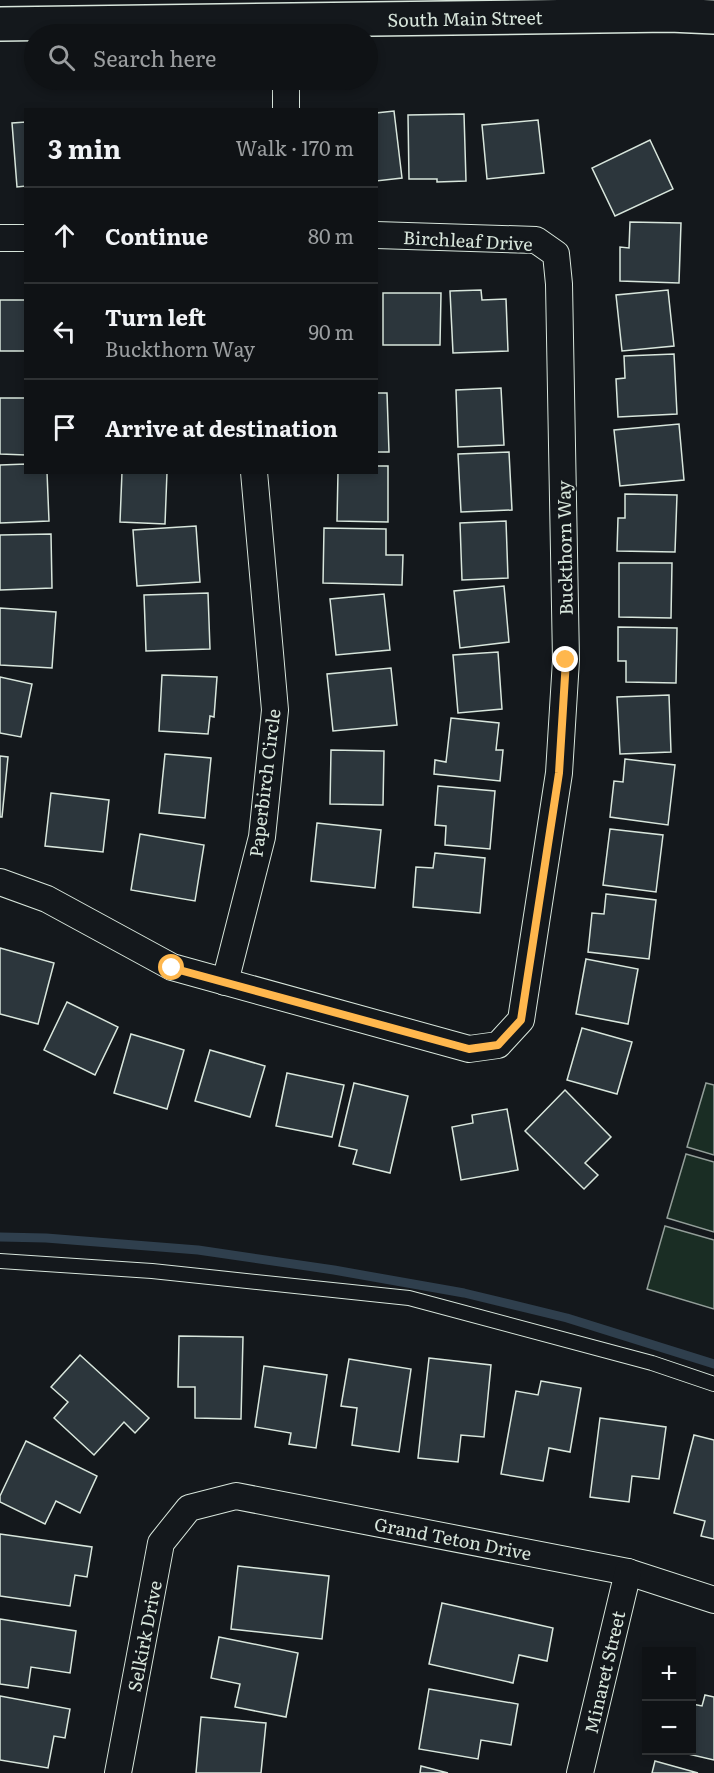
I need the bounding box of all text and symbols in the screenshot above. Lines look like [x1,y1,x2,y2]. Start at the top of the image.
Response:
street label: South Main Street [387,3,544,33]
search box [24,24,378,90]
icon: search [45,41,78,74]
text: Search here [93,41,216,74]
text: 3 min [48,128,121,167]
text: Walk · 170 m [236,132,354,162]
icon: ahead [48,219,81,252]
text: Continue [105,219,208,252]
text: 80 m [308,220,354,250]
street label: Birchleaf Drive [403,223,533,257]
text: Turn left [105,300,206,333]
icon: left [48,315,81,348]
text: 90 m [309,316,354,346]
text: Buckthorn Way [105,333,255,363]
icon: arrive [48,411,81,444]
text: Arrive at destination [105,411,338,444]
street label: Buckthorn Way [549,480,579,616]
route end [552,646,578,672]
street label: Paperbirch Circle [241,707,287,859]
route start [158,954,184,980]
street label: Grand Teton Drive [372,1510,534,1566]
street label: Selkirk Drive [120,1578,168,1694]
street label: Minaret Street [577,1607,631,1736]
map controls [642,1647,696,1755]
button: + [642,1647,696,1701]
button: − [642,1701,696,1755]

